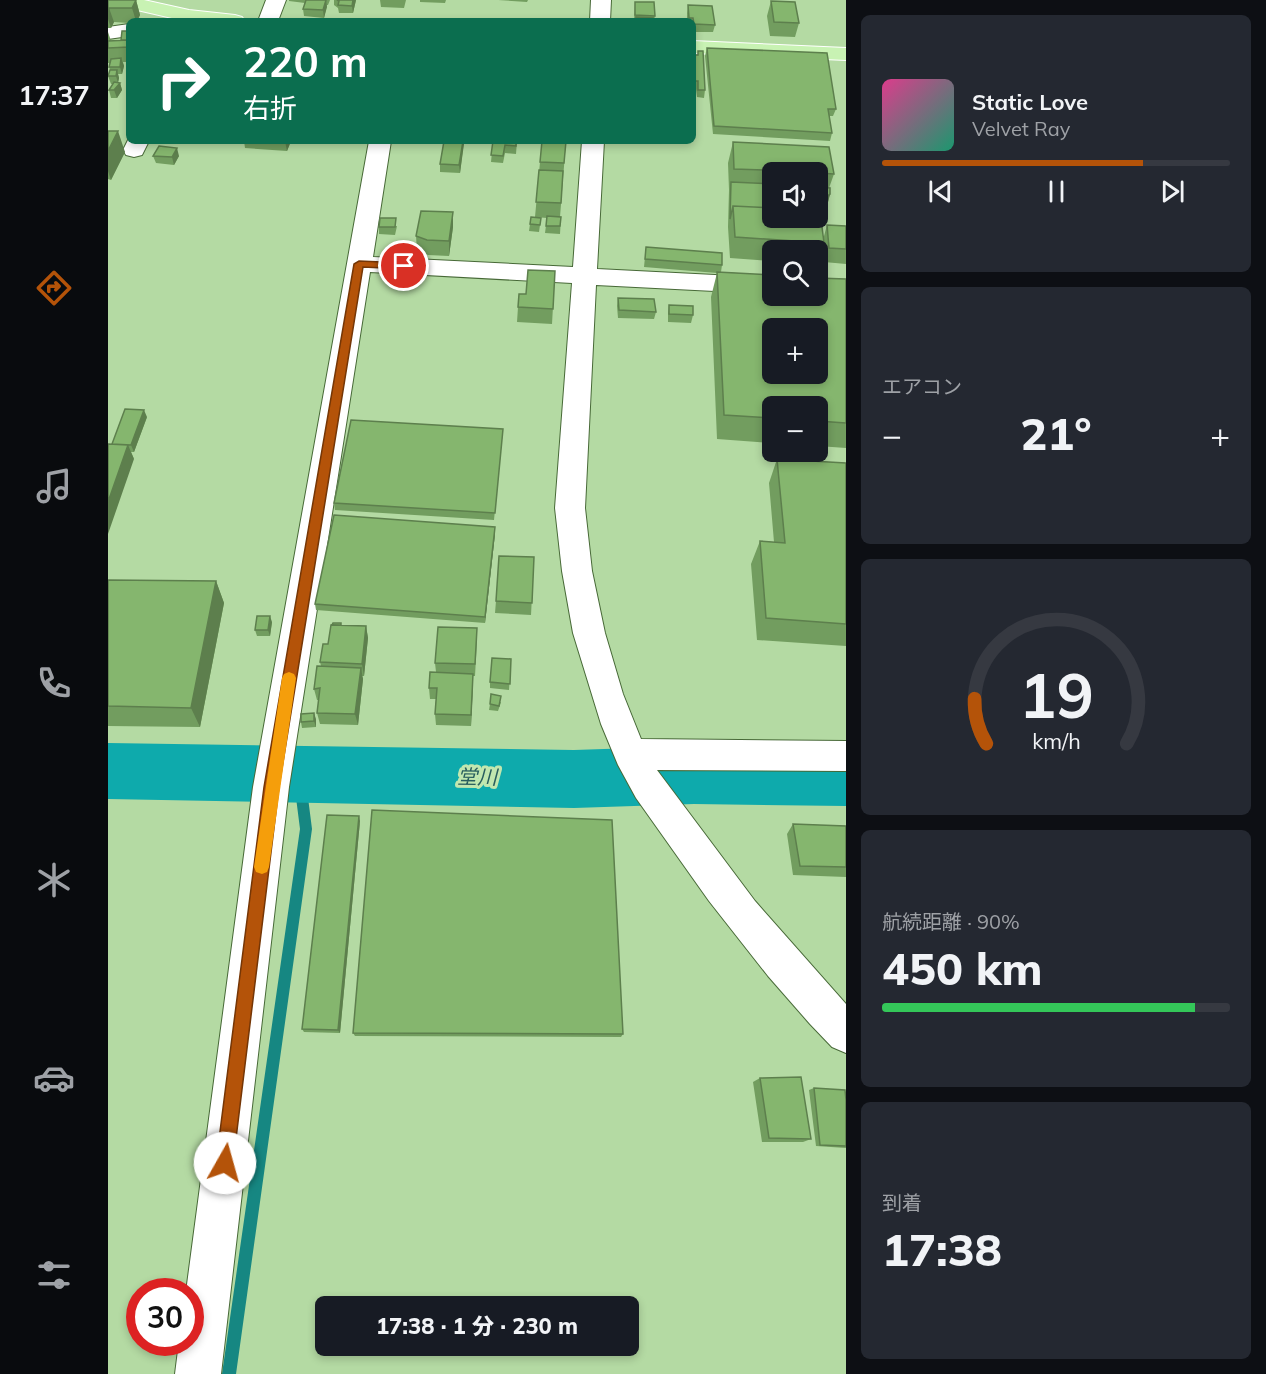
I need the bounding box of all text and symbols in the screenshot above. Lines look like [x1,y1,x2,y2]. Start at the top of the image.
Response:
text: 220 m [243,35,368,88]
icon: right [144,42,222,120]
text: 17:37 [18,78,90,112]
text: Static Love [972,88,1088,116]
text: 右折 [243,91,297,125]
text: Velvet Ray [972,116,1070,141]
map controls [762,162,828,462]
button: sound [762,162,828,228]
icon: previous [924,175,957,208]
icon: pause [1040,175,1073,208]
icon: next [1156,175,1189,208]
pin [378,240,429,291]
button: search [762,240,828,306]
icon: arrive [387,249,420,282]
icon: directions [33,267,75,309]
button: + [762,318,828,384]
text: エアコン [882,374,962,399]
button: − [762,396,828,462]
text: 21° [1020,405,1092,461]
text: − [882,414,902,455]
text: + [1210,414,1230,455]
icon: music [33,465,75,507]
text: 19 [1019,655,1093,734]
icon: phone [33,662,75,704]
text: km/h [1032,727,1080,754]
water label: 堂川 [457,764,499,789]
icon: climate [33,859,75,901]
text: 航続距離 · 90% [882,909,1020,934]
text: 450 km [882,940,1043,996]
icon: car [33,1057,75,1099]
position arrow [193,1131,257,1195]
text: 到着 [882,1190,922,1215]
text: 17:38 [882,1221,1002,1277]
icon: filters [33,1254,75,1296]
speed limit sign: 30 [126,1278,204,1356]
text: 17:38 · 1 分 · 230 m [376,1312,578,1340]

